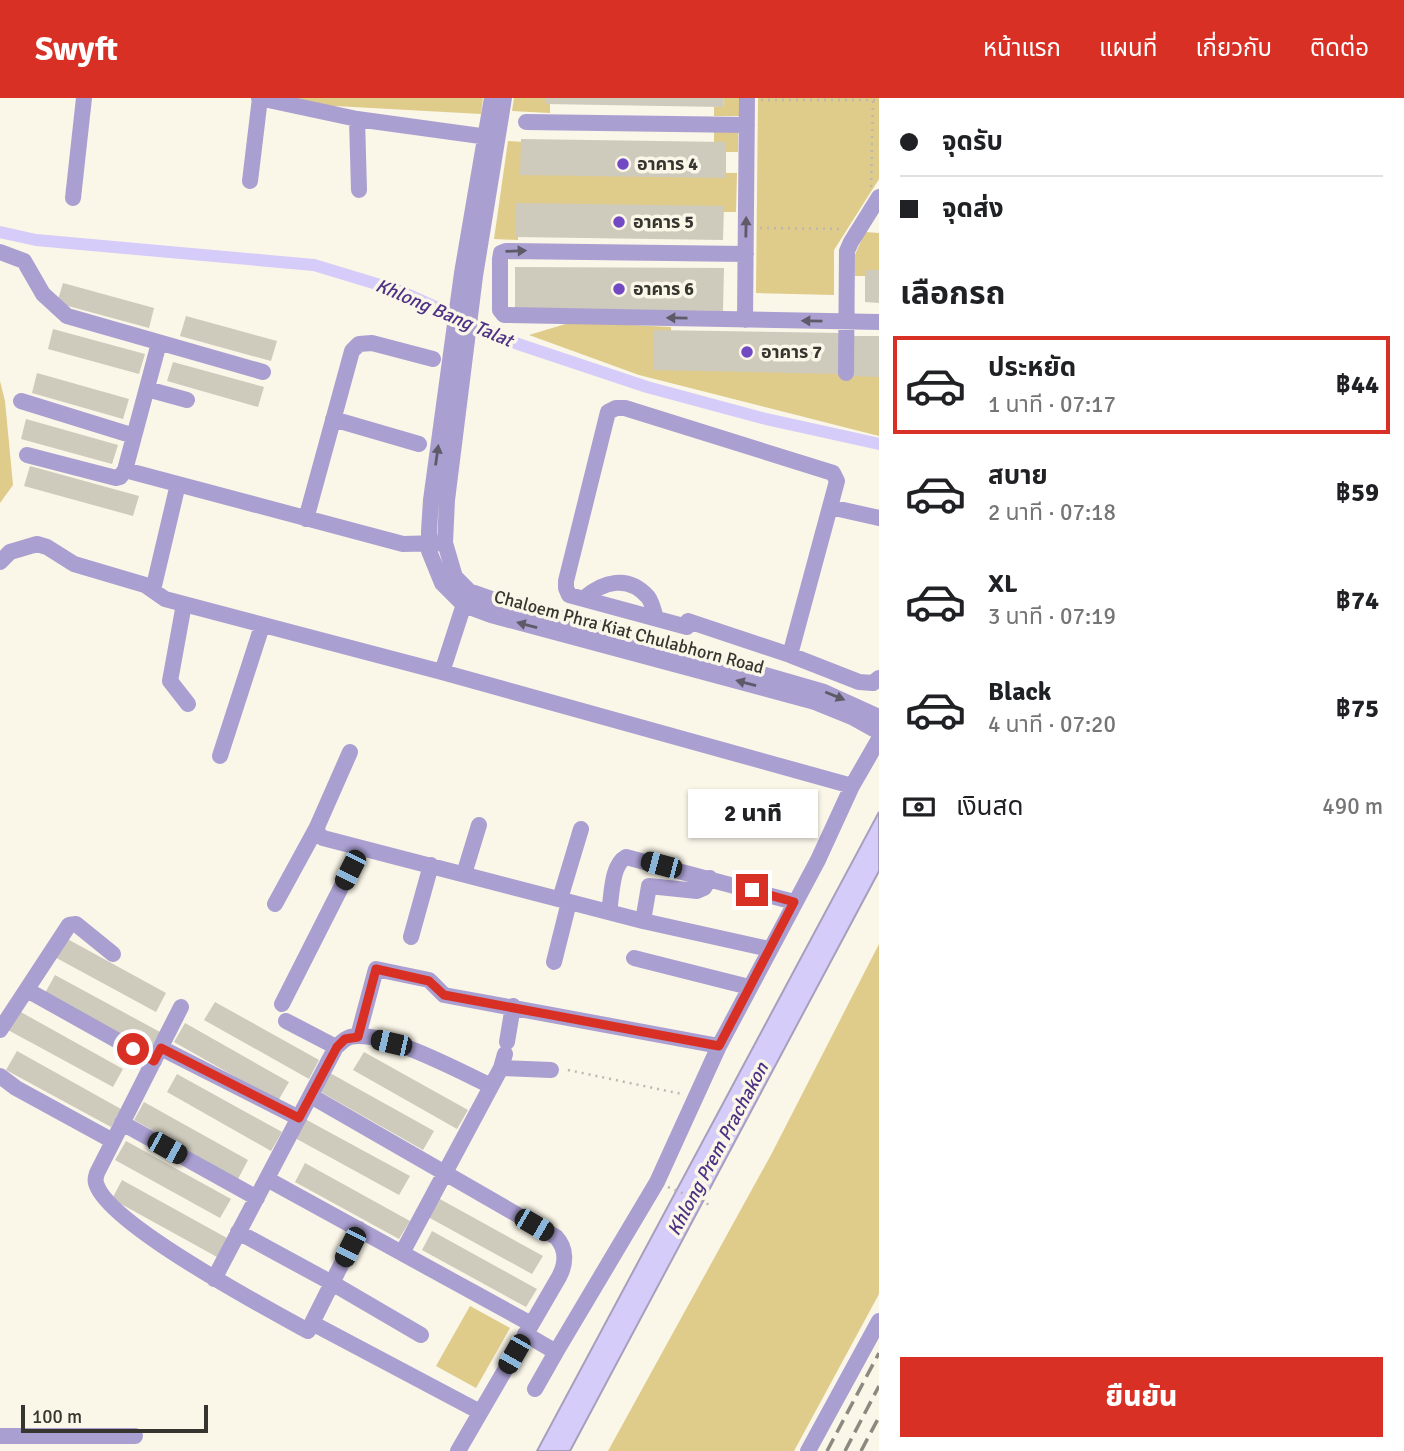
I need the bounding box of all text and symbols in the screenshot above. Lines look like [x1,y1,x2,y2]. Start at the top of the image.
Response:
text: Swyft [35,29,118,70]
text: หน้าแรก [983,33,1061,63]
text: แผนที่ [1099,33,1157,63]
text: เกี่ยวกับ [1195,33,1272,63]
text: ติดต่อ [1310,33,1369,63]
text: จุดรับ [942,126,1003,158]
place label: อาคาร 4 [637,153,698,175]
marker: อาคาร 4 [615,156,631,172]
text: จุดส่ง [942,193,1004,225]
place label: อาคาร 5 [633,211,694,233]
marker: อาคาร 5 [611,214,627,230]
one-way arrow [740,216,752,238]
one-way arrow [505,246,527,257]
water label: Khlong Bang Talat [372,273,518,354]
text: เลือกรถ [900,274,1005,313]
place label: อาคาร 6 [633,278,694,300]
marker: อาคาร 6 [611,281,627,297]
one-way arrow [665,313,687,324]
one-way arrow [801,315,823,327]
place label: อาคาร 7 [761,341,822,363]
marker: อาคาร 7 [739,344,755,360]
text: ประหยัด [988,352,1076,384]
icon: car [904,354,967,417]
text: ฿44 [1336,369,1379,401]
text: 1 นาที · 07:17 [988,390,1116,419]
one-way arrow [432,444,443,466]
text: สบาย [988,460,1048,492]
icon: car [904,462,967,525]
text: ฿59 [1336,477,1379,509]
text: 2 นาที · 07:18 [988,498,1116,527]
text: XL [988,568,1018,600]
icon: car [904,570,967,633]
street label: Chaloem Phra Kiat Chulabhorn Road [492,585,766,679]
text: ฿74 [1336,585,1379,617]
text: 3 นาที · 07:19 [988,602,1116,631]
one-way arrow [516,619,537,629]
text: Black [988,676,1051,708]
one-way arrow [736,678,757,688]
icon: car [904,678,967,741]
one-way arrow [824,691,845,702]
text: ฿75 [1336,693,1379,725]
text: 4 นาที · 07:20 [988,710,1116,739]
callout: 2 นาที [687,788,817,838]
icon: cash [900,788,938,826]
text: เงินสด [956,791,1023,823]
text: 490 m [1322,792,1383,821]
text: 2 นาที [724,799,782,828]
car [332,847,369,893]
car [638,849,685,881]
route end [736,874,768,906]
car [369,1028,414,1058]
route start [117,1033,149,1065]
water label: Khlong Prem Prachakon [662,1058,774,1240]
car [144,1129,191,1167]
car [511,1205,558,1245]
car [332,1224,369,1270]
car [495,1331,534,1377]
button: ยืนยัน [900,1357,1383,1437]
scale bar [21,1402,208,1434]
text: 100 m [32,1405,82,1429]

